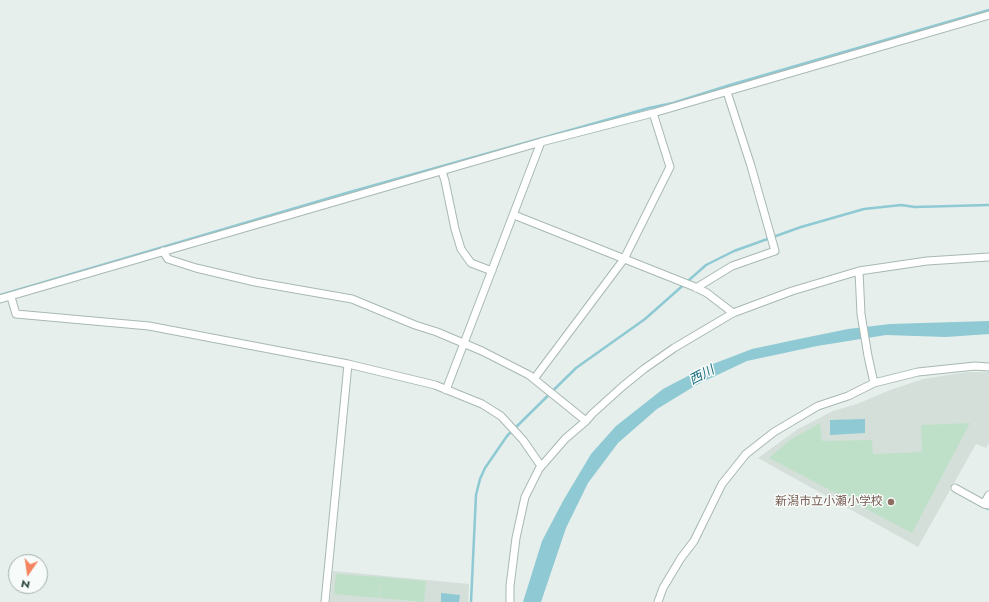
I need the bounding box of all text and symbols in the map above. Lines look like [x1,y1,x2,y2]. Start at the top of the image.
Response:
water label: 西川 [687,363,717,389]
place label: 新潟市立小瀬小学校 [775,495,883,509]
marker: 新潟市立小瀬小学校 [886,497,896,507]
north arrow [8,554,48,594]
text: N [19,576,32,593]

